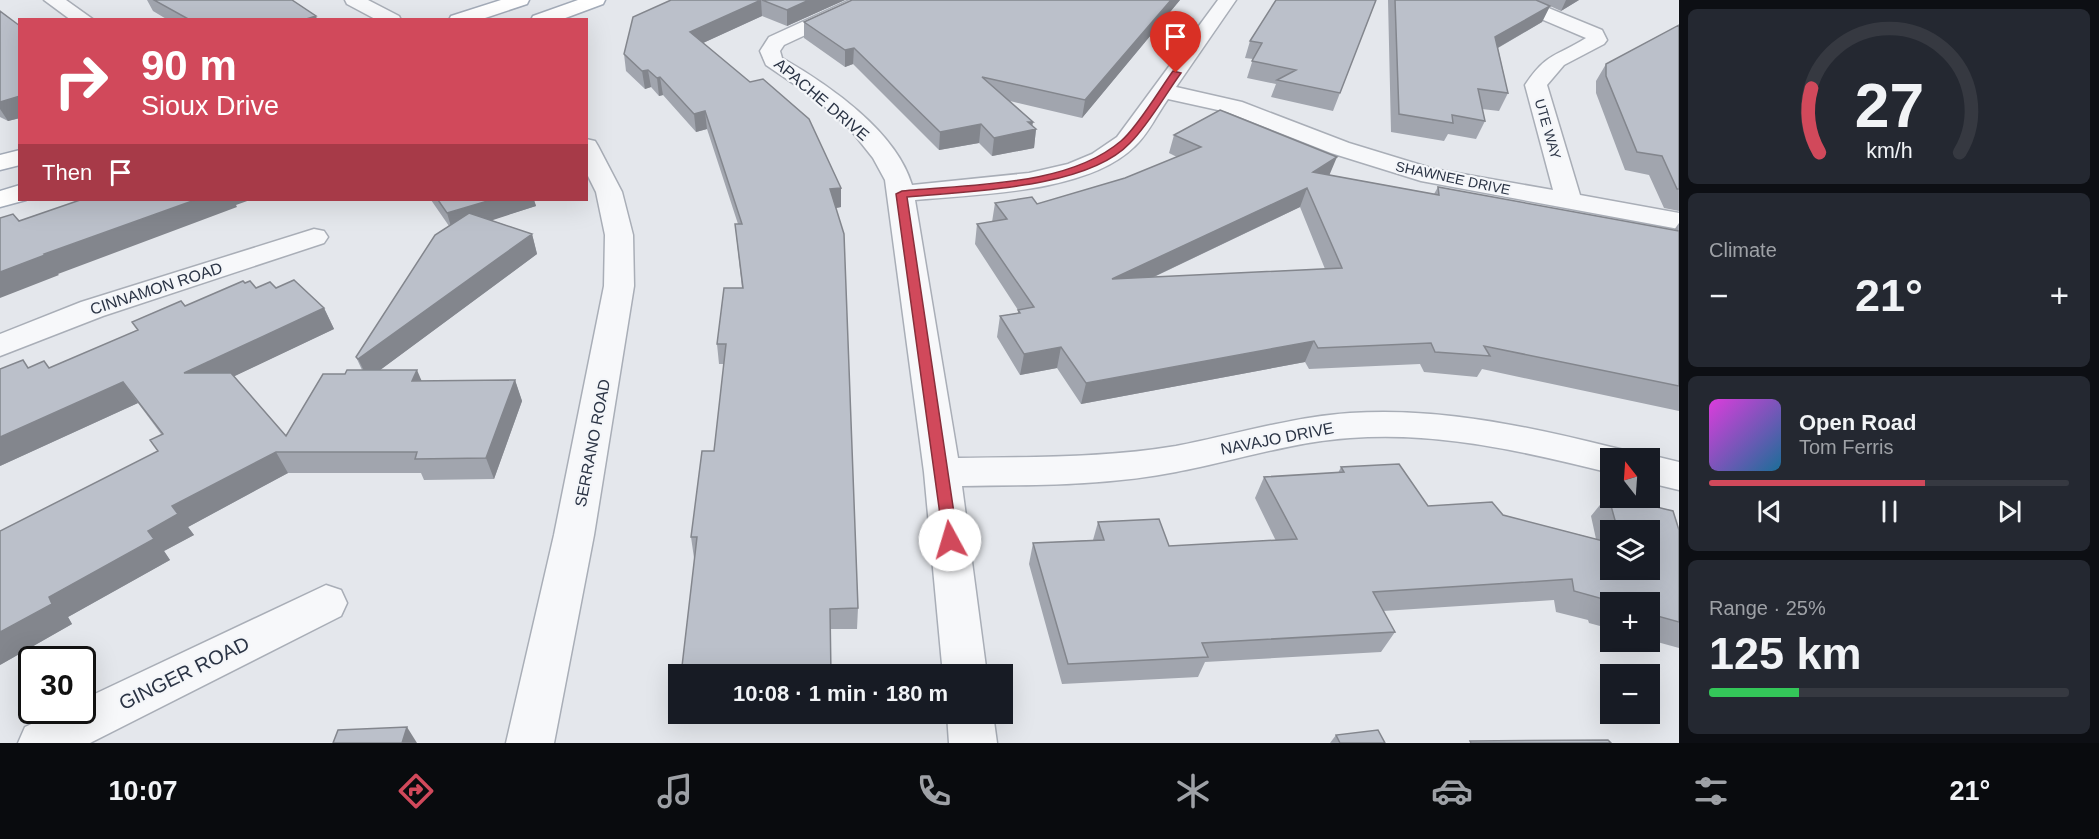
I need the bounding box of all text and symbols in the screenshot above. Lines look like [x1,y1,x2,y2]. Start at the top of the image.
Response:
pin [1150,11,1201,73]
icon: arrive [1159,20,1192,53]
icon: right [42,42,120,120]
text: 90 m [141,42,237,89]
street label: APACHE DRIVE [771,55,872,144]
text: 27 [1854,71,1924,140]
text: Sioux Drive [141,91,279,121]
street label: UTE WAY [1532,97,1564,162]
text: km/h [1866,140,1912,164]
icon: arrive [104,156,137,189]
street label: SHAWNEE DRIVE [1394,158,1512,198]
text: Then [42,160,92,185]
text: Climate [1709,239,1777,261]
street label: CINNAMON ROAD [88,259,224,318]
text: 21° [1855,270,1923,321]
text: − [1709,277,1728,314]
text: + [2050,277,2069,314]
street label: SERRANO ROAD [572,378,613,508]
text: Open Road [1799,410,1916,435]
street label: NAVAJO DRIVE [1219,419,1335,458]
text: Tom Ferris [1799,436,1893,458]
north arrow [1600,448,1660,508]
map controls [1600,448,1660,724]
icon: previous [1753,495,1786,528]
icon: pause [1873,495,1906,528]
icon: next [1993,495,2026,528]
position arrow [918,508,982,572]
button: layers [1600,520,1660,580]
button: + [1600,592,1660,652]
text: Range · 25% [1709,597,1826,619]
text: 125 km [1709,628,1862,679]
street label: GINGER ROAD [115,632,253,714]
speed limit sign: 30 [18,646,96,724]
button: − [1600,664,1660,724]
text: 10:08 · 1 min · 180 m [733,681,948,706]
icon: directions [395,770,437,812]
icon: music [654,770,696,812]
icon: phone [913,770,955,812]
icon: climate [1172,770,1214,812]
icon: car [1431,770,1473,812]
icon: filters [1690,770,1732,812]
text: 10:07 [109,776,178,806]
text: 21° [1950,776,1990,806]

